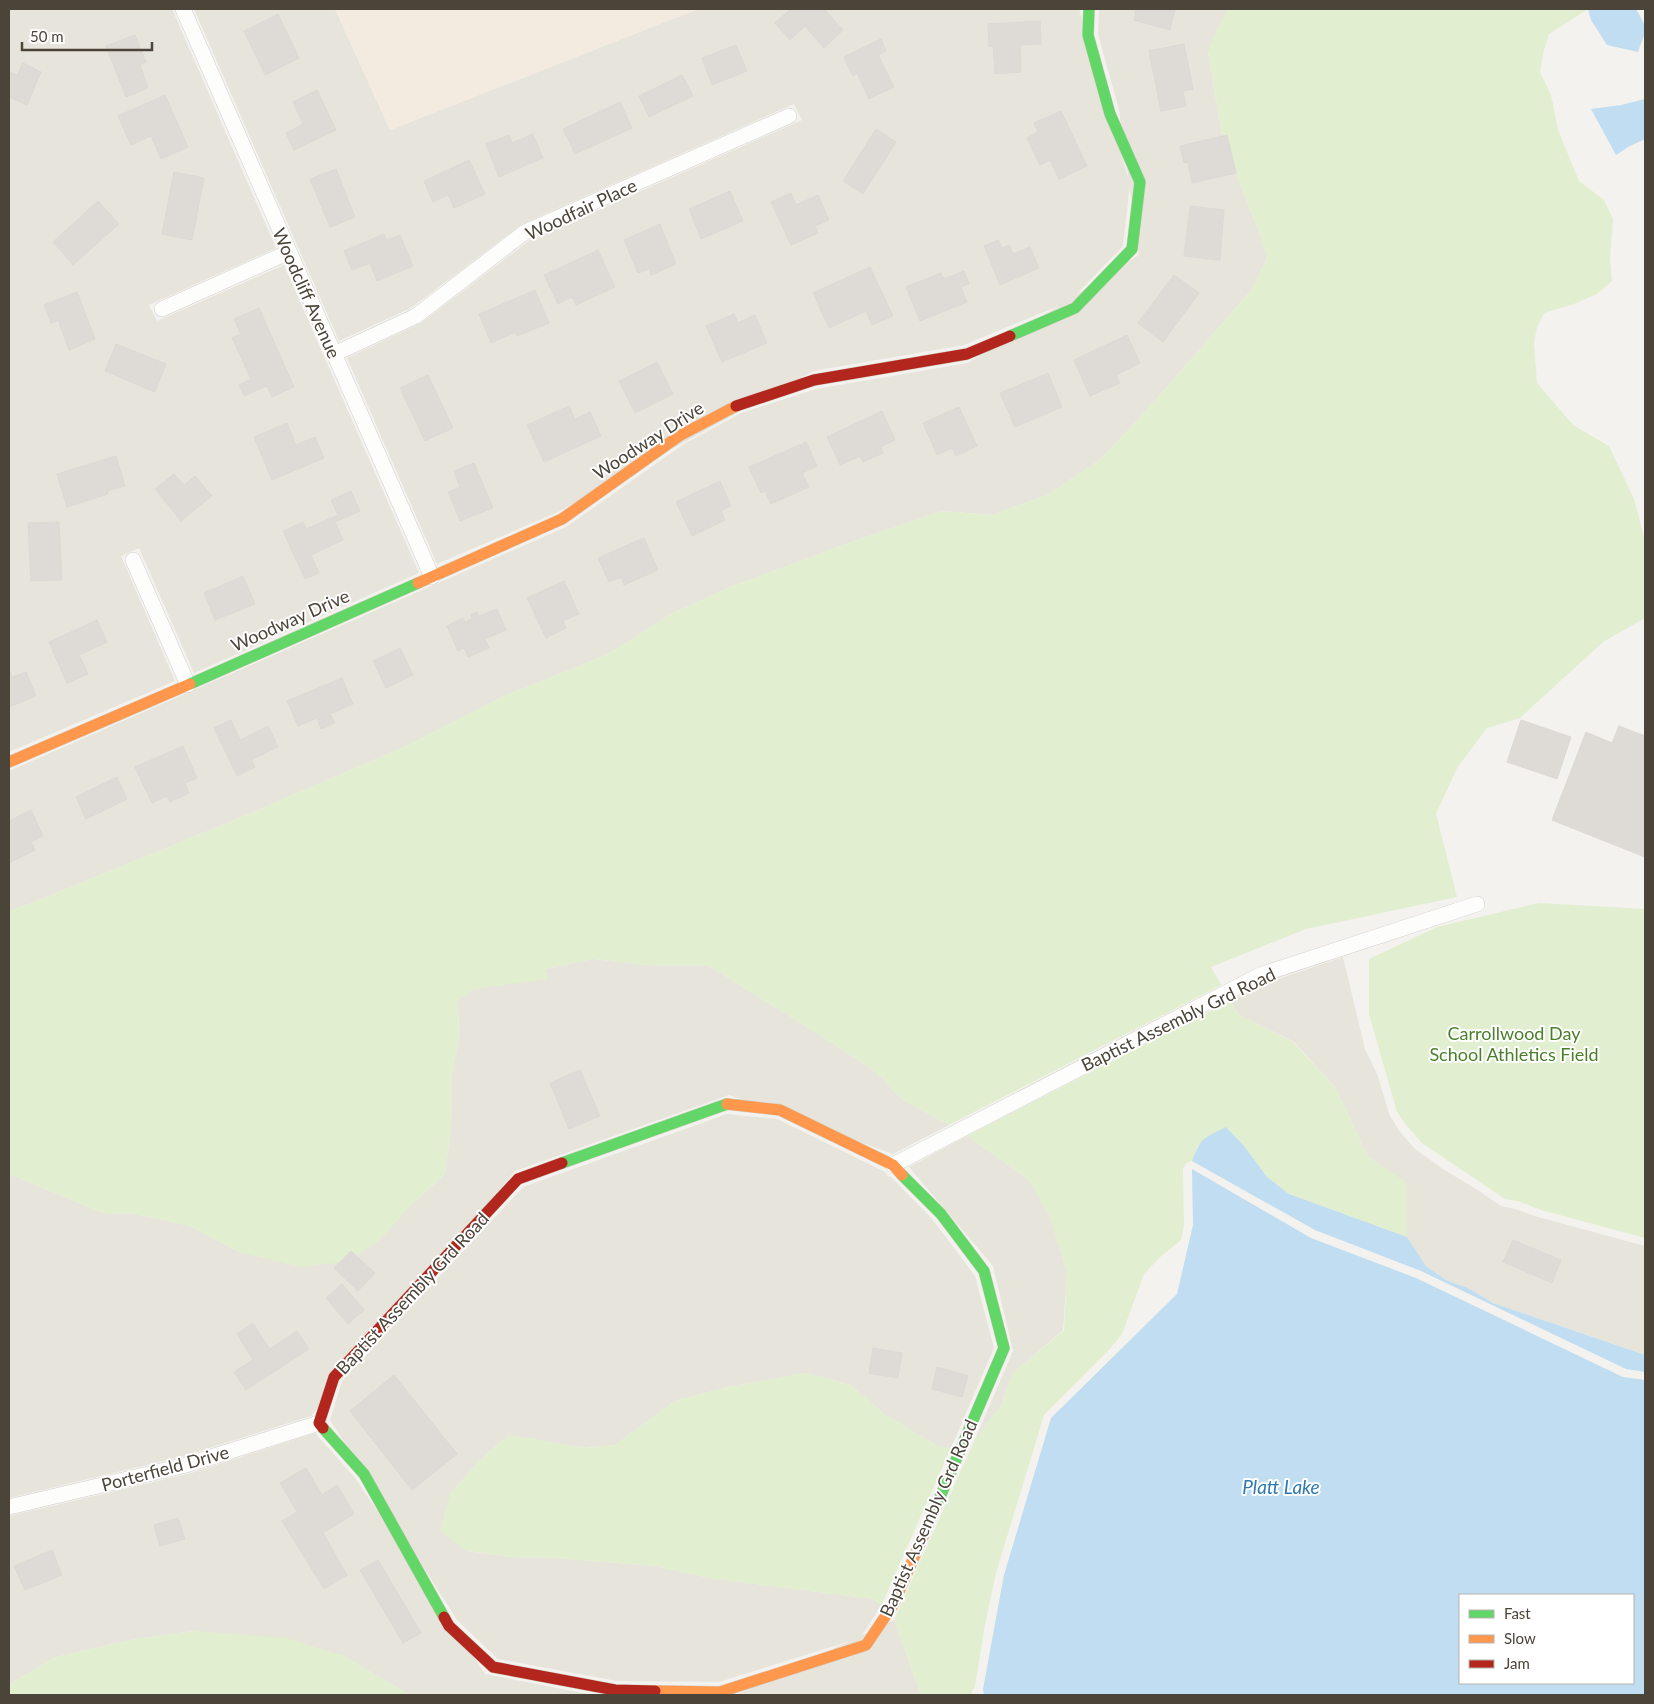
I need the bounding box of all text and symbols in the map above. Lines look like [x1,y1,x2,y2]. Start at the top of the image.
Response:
scale bar [22,20,152,52]
text: 50 m [30,27,64,45]
street label: Woodfair Place [522,174,640,244]
street label: Woodcliff Avenue [268,224,346,362]
street label: Woodway Drive [589,396,707,484]
street label: Woodway Drive [227,584,353,656]
street label: Baptist Assembly Grd Road [1077,962,1279,1076]
park label: Carrollwood Day School Athletics Field [1429,1022,1599,1065]
street label: Baptist Assembly Grd Road [331,1207,493,1379]
street label: Baptist Assembly Grd Road [875,1416,981,1620]
street label: Porterfield Drive [99,1440,231,1496]
water label: Platt Lake [1242,1475,1320,1498]
legend [1459,1594,1634,1684]
text: Fast [1504,1604,1531,1622]
text: Slow [1504,1629,1536,1647]
text: Jam [1504,1654,1530,1672]

